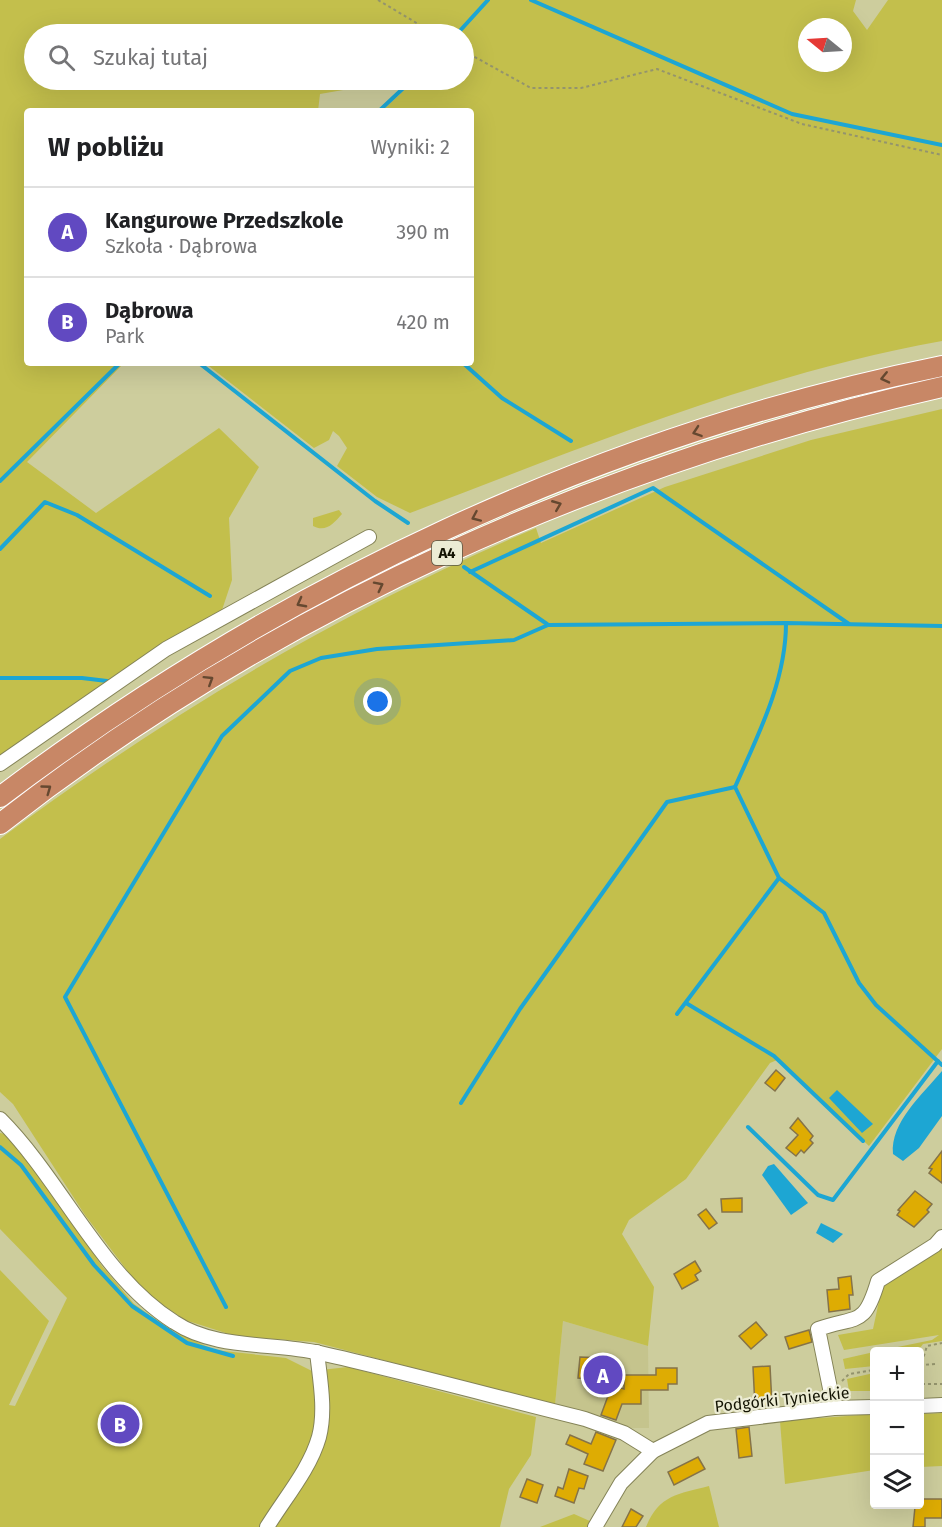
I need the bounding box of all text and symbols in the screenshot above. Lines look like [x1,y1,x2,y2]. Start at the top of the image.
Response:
north arrow [798,18,852,72]
search box [24,24,474,90]
icon: search [45,41,78,74]
text: Szukaj tutaj [93,44,208,71]
text: W pobliżu [48,132,164,163]
text: Wyniki: 2 [370,135,450,159]
text: Kangurowe Przedszkole [105,207,343,234]
text: A [62,220,73,244]
text: 390 m [396,220,450,244]
text: Szkoła · Dąbrowa [105,234,258,258]
text: Dąbrowa [105,297,194,324]
text: B [61,310,74,334]
text: 420 m [396,310,450,334]
text: Park [105,324,144,348]
one-way arrow [880,371,890,384]
one-way arrow [693,424,703,437]
one-way arrow [550,500,561,512]
one-way arrow [472,509,483,521]
road number: A4 [432,541,462,565]
one-way arrow [373,582,384,593]
one-way arrow [297,596,308,607]
one-way arrow [203,676,213,688]
your location [363,687,392,716]
one-way arrow [40,785,51,796]
map controls [870,1347,924,1509]
button: + [870,1347,924,1401]
pin: A [584,1352,622,1398]
street label: Podgórki Tynieckie [714,1383,850,1416]
button: − [870,1401,924,1455]
pin: B [100,1402,140,1446]
button: layers [870,1455,924,1509]

